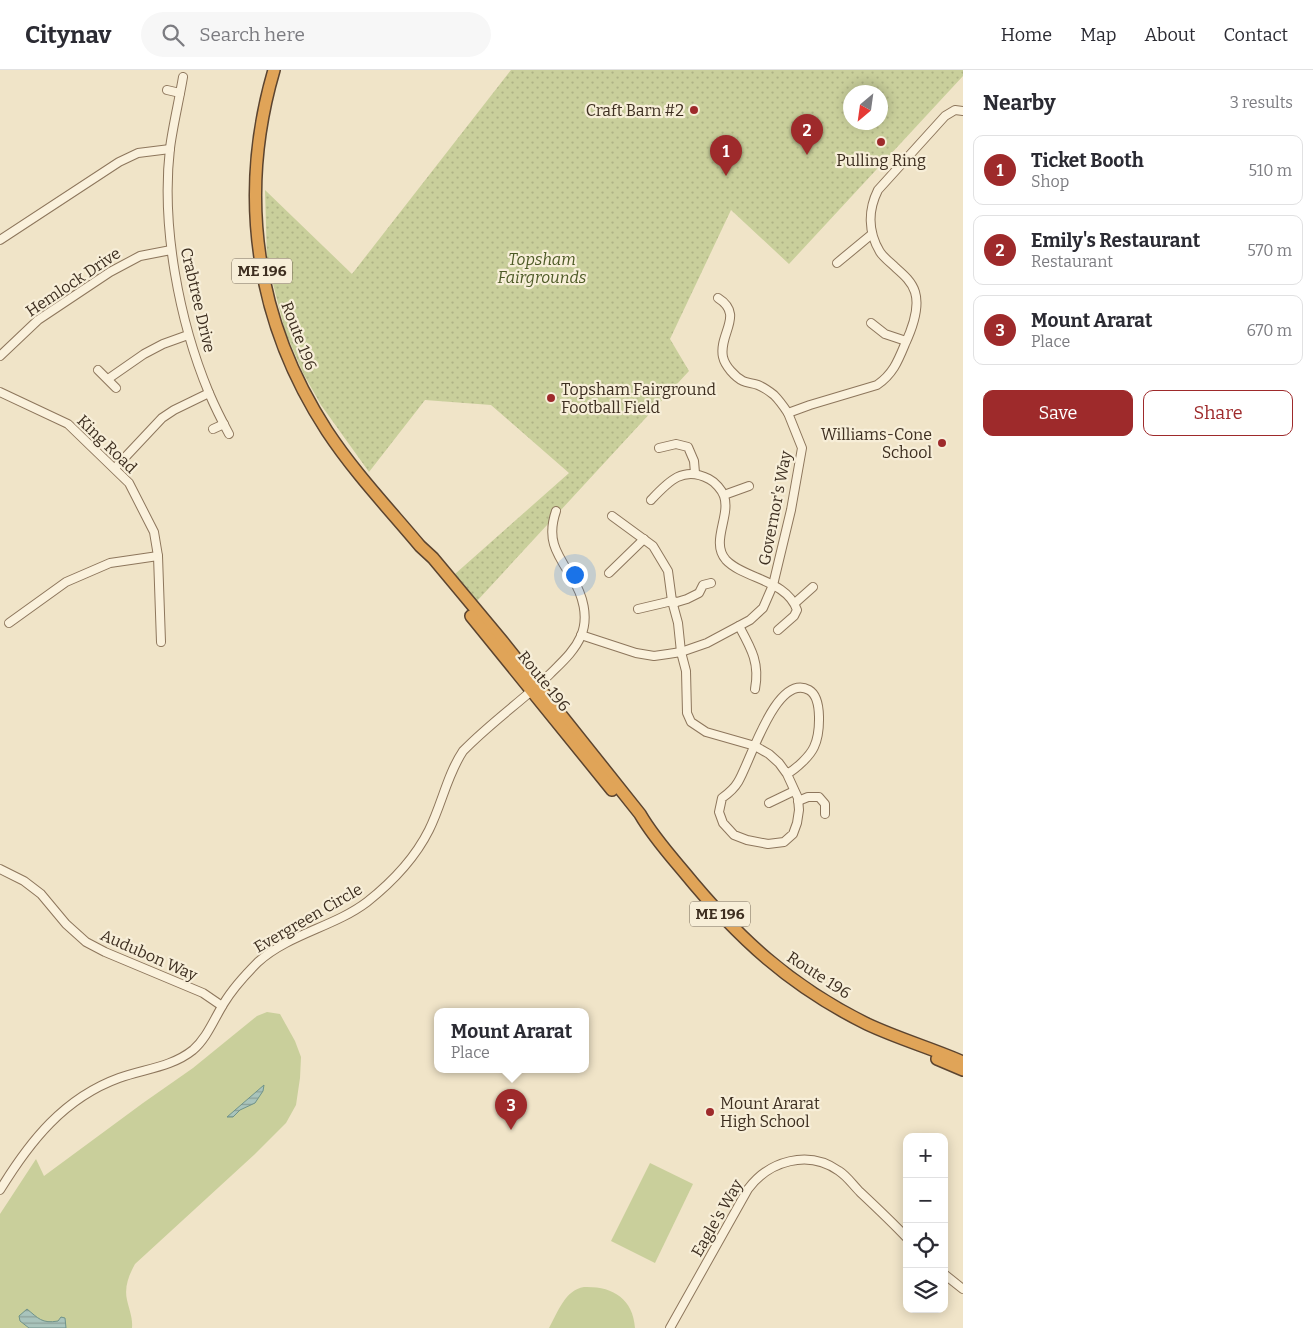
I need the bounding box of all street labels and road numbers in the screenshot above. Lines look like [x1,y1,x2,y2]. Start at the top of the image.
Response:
street label: Hemlock Drive [22,243,124,321]
street label: Crabtree Drive [177,246,219,354]
road number: ME 196 [232,258,292,284]
street label: Route 196 [277,299,321,373]
street label: King Road [73,411,141,477]
street label: Governor's Way [755,449,796,567]
street label: Route 196 [514,647,574,715]
street label: Evergreen Circle [250,879,366,957]
road number: ME 196 [690,902,750,926]
street label: Audubon Way [98,925,201,985]
street label: Route 196 [784,947,854,1003]
street label: Eagle's Way [687,1176,747,1260]

